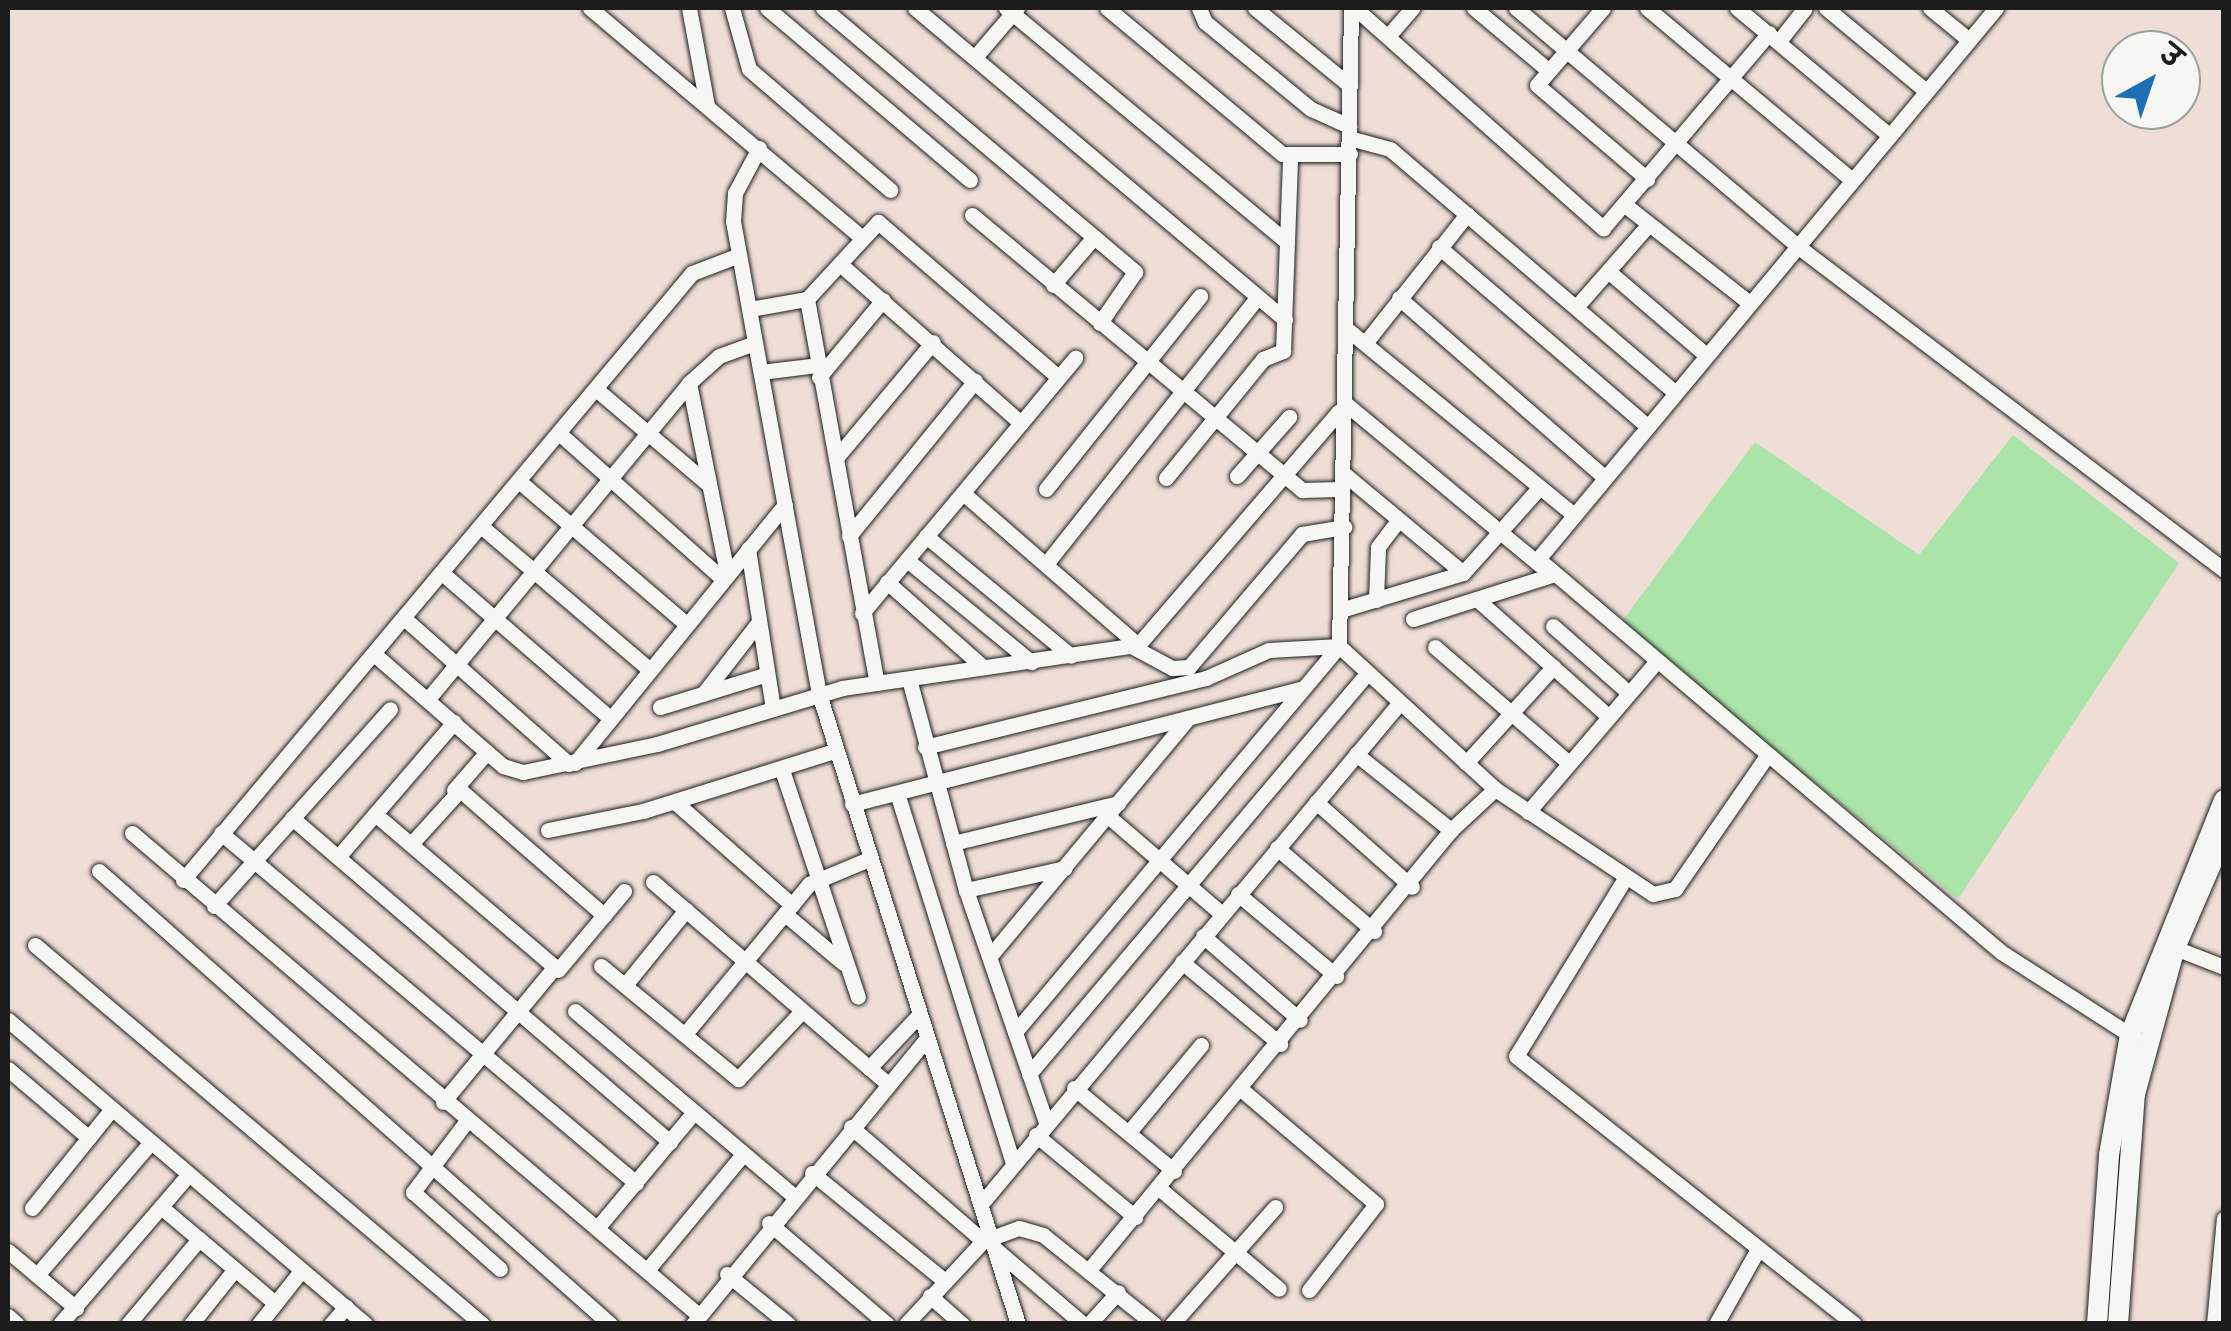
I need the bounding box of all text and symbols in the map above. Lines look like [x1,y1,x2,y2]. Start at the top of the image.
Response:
north arrow [2101,30,2201,130]
text: उ [2149,36,2190,80]

